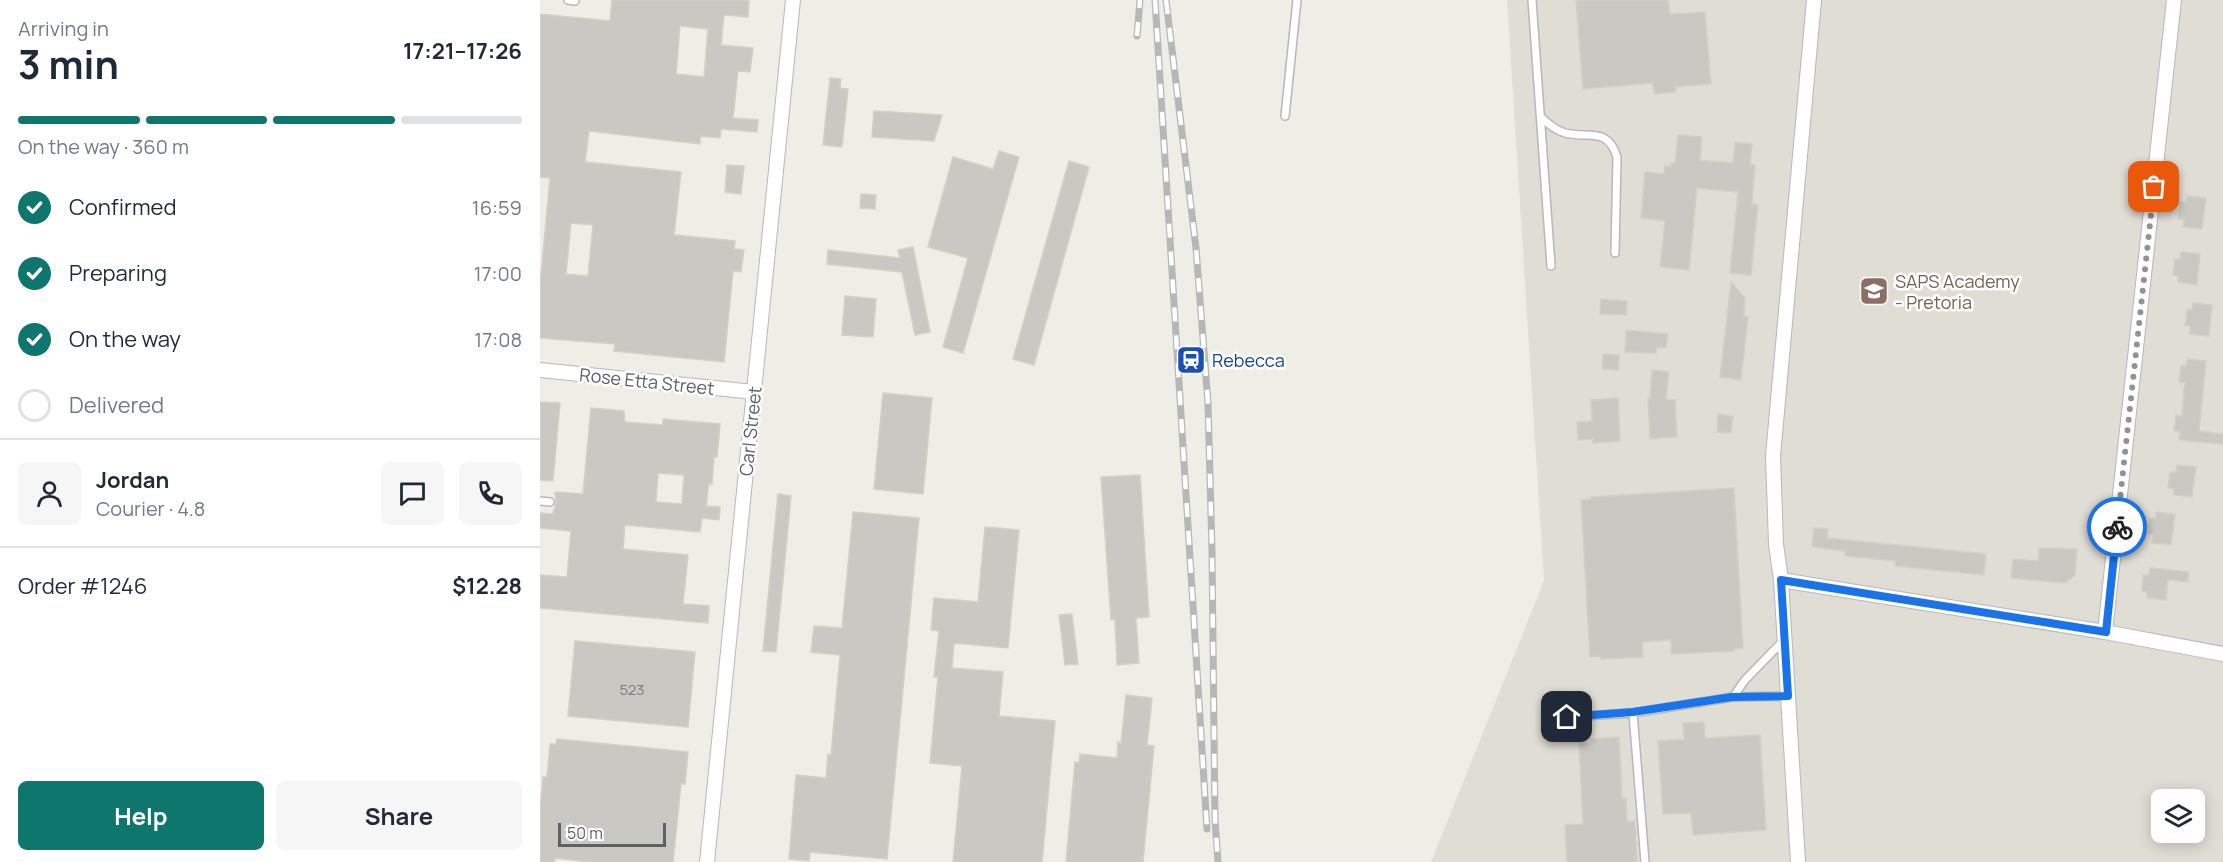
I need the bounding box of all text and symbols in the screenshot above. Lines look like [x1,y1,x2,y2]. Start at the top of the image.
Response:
text: Arriving in [18,15,109,42]
text: 17:21–17:26 [403,36,522,66]
text: 3 min [18,37,119,91]
text: On the way · 360 m [18,133,189,160]
pin [2128,161,2179,212]
icon: bag [2137,170,2170,203]
icon: check [18,191,51,224]
text: Confirmed [69,192,177,222]
text: 16:59 [472,194,522,221]
icon: check [18,257,51,290]
text: Preparing [69,258,167,288]
text: 17:00 [474,260,522,287]
place label: SAPS Academy - Pretoria [1895,269,2020,314]
school or university icon: SAPS Academy - Pretoria [1858,275,1890,307]
icon: check [18,323,51,356]
text: On the way [69,324,181,354]
text: 17:08 [474,326,522,353]
station icon: Rebecca [1175,344,1207,376]
place label: Rebecca [1212,348,1285,372]
street label: Rose Etta Street [578,362,716,400]
street label: Carl Street [733,385,767,477]
text: Delivered [69,390,164,420]
button: person [18,462,81,525]
button: chat [381,462,444,525]
button: phone [459,462,522,525]
text: Jordan [96,465,169,495]
text: Courier · 4.8 [96,495,205,522]
courier [2087,497,2147,557]
icon: bike [2101,511,2134,544]
text: Order #1246 [18,571,147,601]
text: $12.28 [452,571,522,601]
house number: 523 [619,679,645,700]
pin [1541,691,1592,742]
icon: home [1550,700,1583,733]
button: Help [18,781,264,850]
button: Share [276,781,522,850]
map controls [2151,789,2205,843]
button: layers [2151,789,2205,843]
scale bar [558,820,666,848]
text: 50 m [567,822,603,844]

